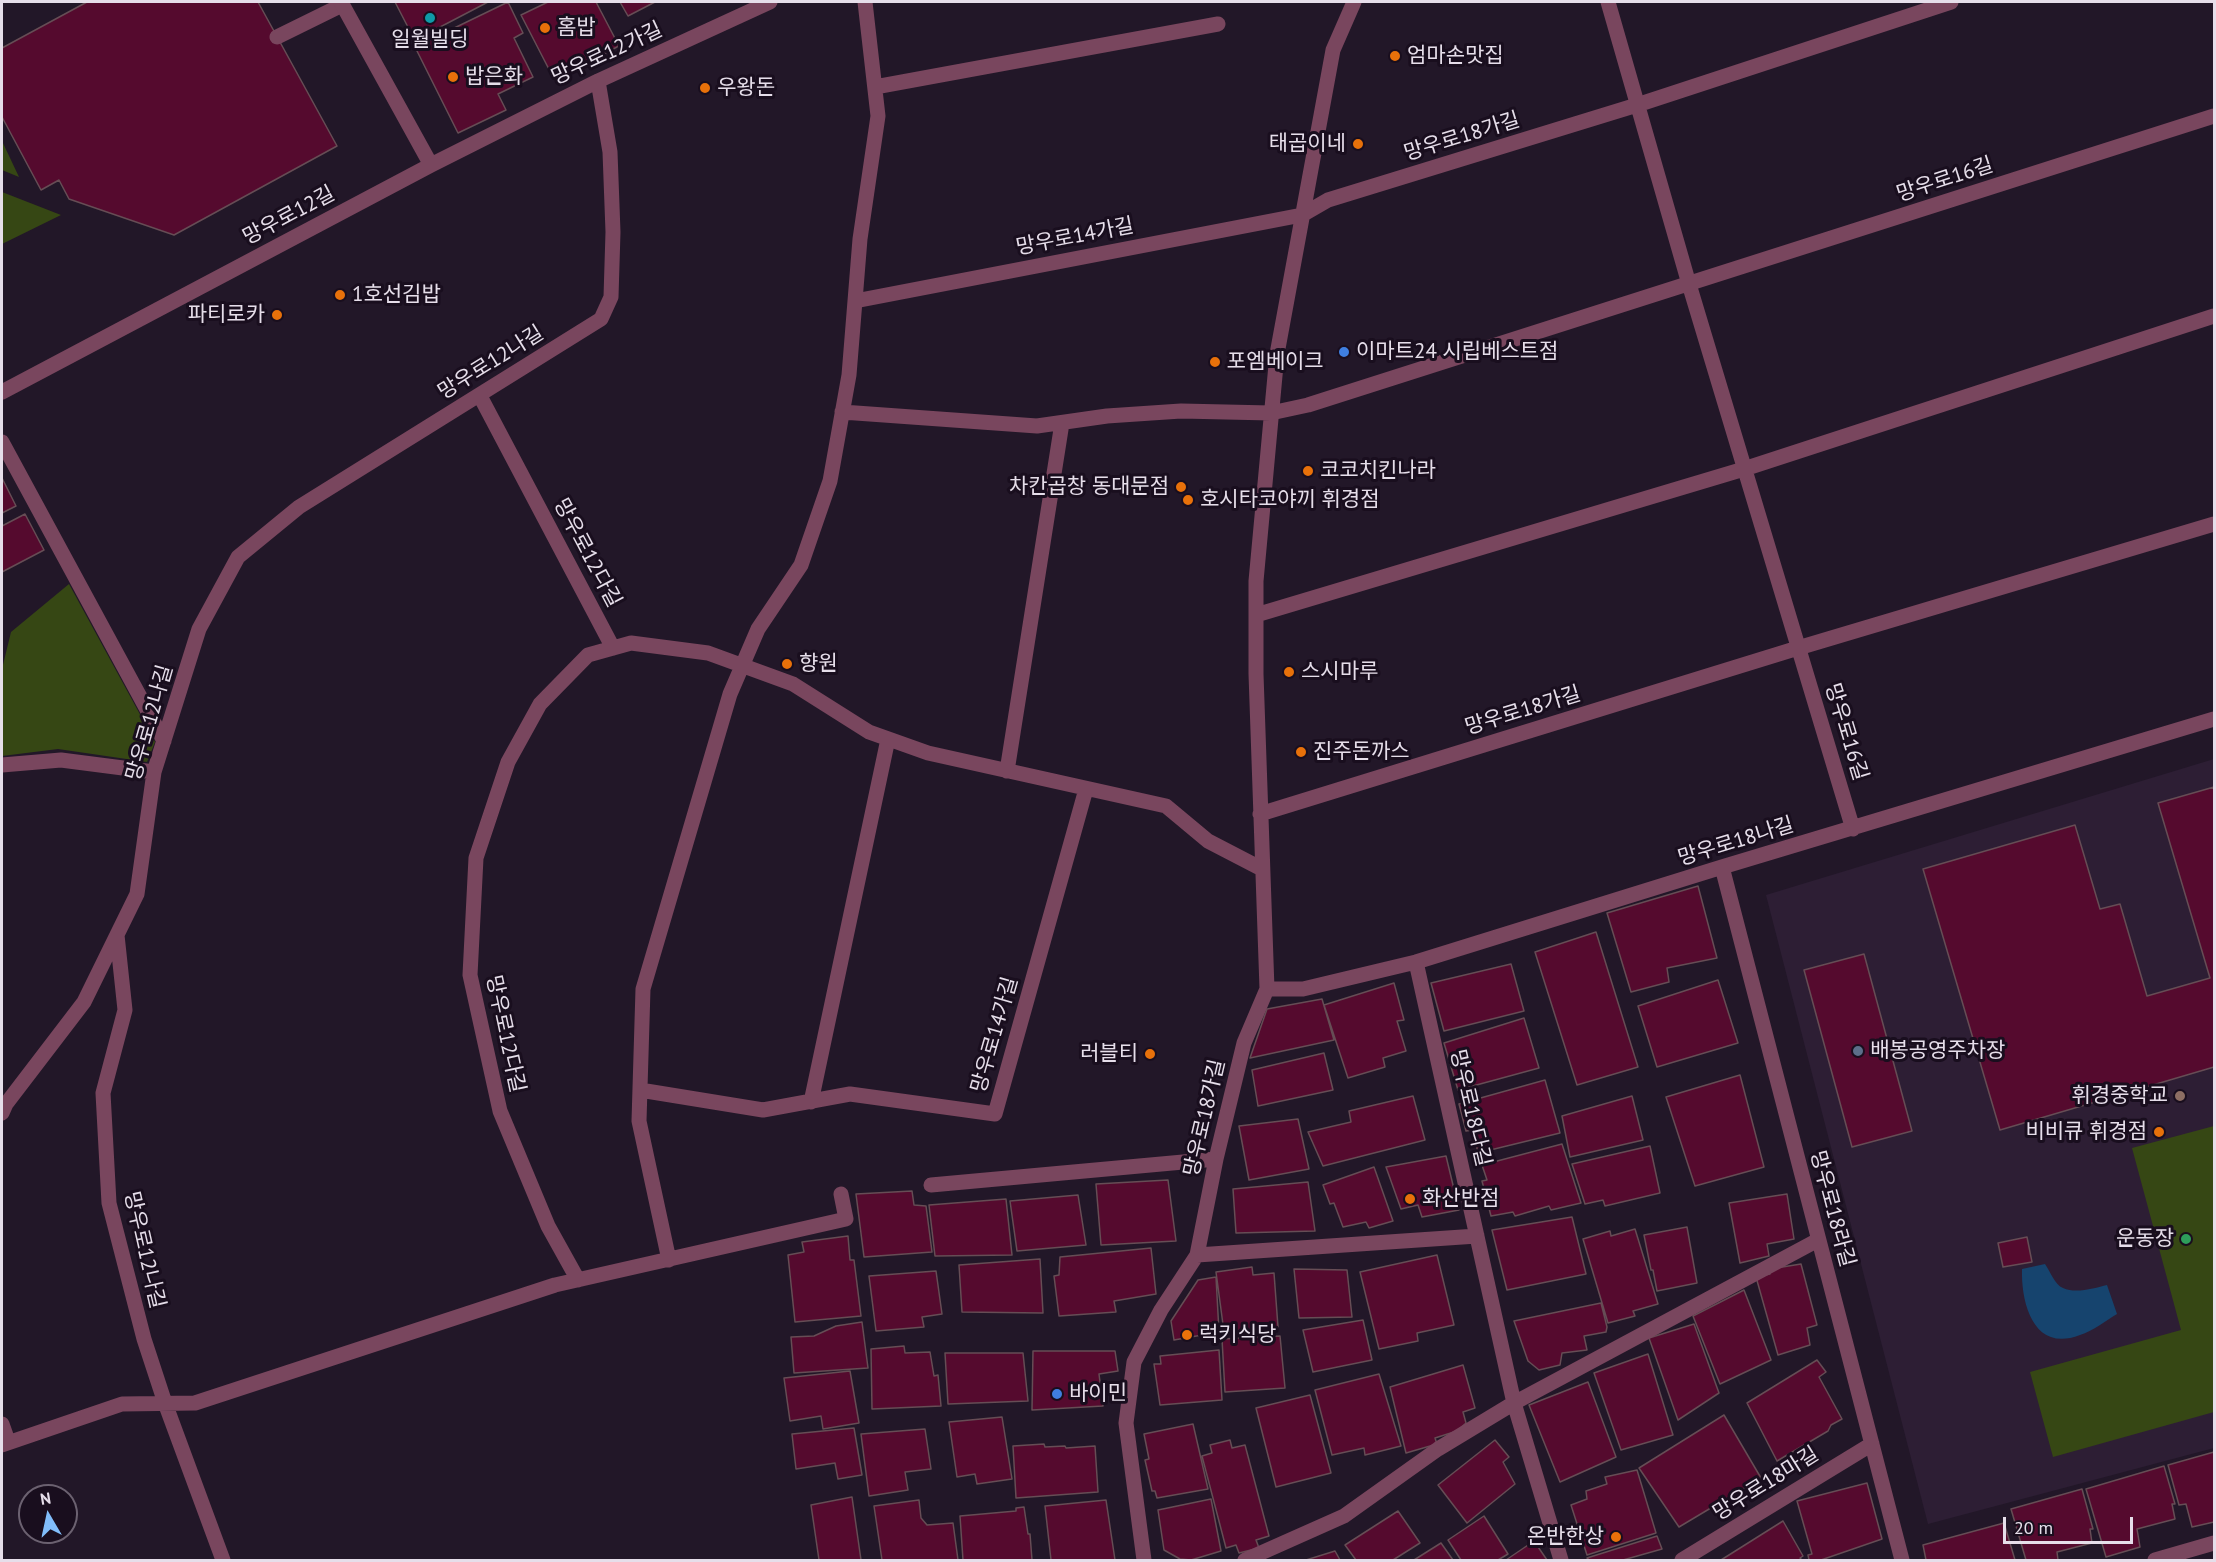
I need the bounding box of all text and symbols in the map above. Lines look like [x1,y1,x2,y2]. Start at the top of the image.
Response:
marker: 일월빌딩 [423,11,437,25]
place label: 홈밥 [557,15,596,41]
street label: 망우로12가길 [548,17,666,91]
marker: 홈밥 [538,21,552,35]
place label: 일월빌딩 [391,27,469,53]
place label: 엄마손맛집 [1407,43,1504,69]
marker: 엄마손맛집 [1388,49,1402,63]
place label: 밥은화 [465,64,523,90]
marker: 밥은화 [446,70,460,84]
place label: 우왕돈 [717,75,775,101]
marker: 우왕돈 [698,81,712,95]
street label: 망우로18가길 [1401,107,1523,167]
place label: 태곱이네 [1269,131,1346,157]
marker: 태곱이네 [1351,137,1365,151]
street label: 망우로16길 [1893,153,1997,207]
street label: 망우로12길 [239,181,339,251]
street label: 망우로14가길 [1014,213,1136,261]
place label: 1호선김밥 [352,282,441,308]
marker: 1호선김밥 [333,288,347,302]
place label: 파티로카 [188,302,265,328]
marker: 파티로카 [270,308,284,322]
street label: 망우로12나길 [434,321,548,405]
place label: 이마트24 시립베스트점 [1356,339,1558,365]
marker: 이마트24 시립베스트점 [1337,345,1351,359]
place label: 포엠베이크 [1227,349,1324,375]
marker: 포엠베이크 [1208,355,1222,369]
place label: 코코치킨나라 [1320,458,1436,484]
marker: 코코치킨나라 [1301,464,1315,478]
place label: 차칸곱창 동대문점 [1009,474,1169,500]
marker: 차칸곱창 동대문점 [1174,480,1188,494]
place label: 호시타코야끼 휘경점 [1200,487,1379,513]
marker: 호시타코야끼 휘경점 [1181,493,1195,507]
street label: 망우로12다길 [548,494,626,612]
place label: 향원 [799,651,838,677]
marker: 향원 [780,657,794,671]
place label: 스시마루 [1301,659,1378,685]
street label: 망우로12나길 [121,662,179,784]
marker: 스시마루 [1282,665,1296,679]
street label: 망우로16길 [1819,680,1873,784]
street label: 망우로18가길 [1462,681,1584,741]
place label: 진주돈까스 [1313,739,1410,765]
marker: 진주돈까스 [1294,745,1308,759]
street label: 망우로18나길 [1675,812,1797,872]
street label: 망우로12다길 [480,973,530,1095]
street label: 망우로14가길 [966,974,1024,1096]
place label: 배봉공영주차장 [1870,1038,2005,1064]
place label: 러블티 [1080,1041,1138,1067]
marker: 배봉공영주차장 [1851,1044,1865,1058]
marker: 러블티 [1143,1047,1157,1061]
street label: 망우로18다길 [1444,1047,1496,1169]
street label: 망우로18가길 [1179,1057,1231,1179]
place label: 휘경중학교 [2071,1083,2168,1109]
marker: 휘경중학교 [2173,1089,2187,1103]
place label: 비비큐 휘경점 [2025,1119,2147,1145]
marker: 비비큐 휘경점 [2152,1125,2166,1139]
street label: 망우로18라길 [1804,1148,1860,1270]
place label: 화산반점 [1422,1186,1499,1212]
street label: 망우로12나길 [118,1189,170,1311]
marker: 화산반점 [1403,1192,1417,1206]
place label: 운동장 [2116,1226,2174,1252]
marker: 운동장 [2179,1232,2193,1246]
place label: 럭키식당 [1199,1322,1276,1348]
marker: 럭키식당 [1180,1328,1194,1342]
place label: 바이민 [1069,1381,1127,1407]
marker: 바이민 [1050,1387,1064,1401]
street label: 망우로18마길 [1709,1442,1823,1526]
north arrow [18,1484,78,1544]
text: N [39,1487,52,1509]
scale bar [2006,1505,2136,1543]
text: 20 m [2014,1516,2053,1539]
place label: 온반한상 [1527,1524,1604,1550]
marker: 온반한상 [1609,1530,1623,1544]

